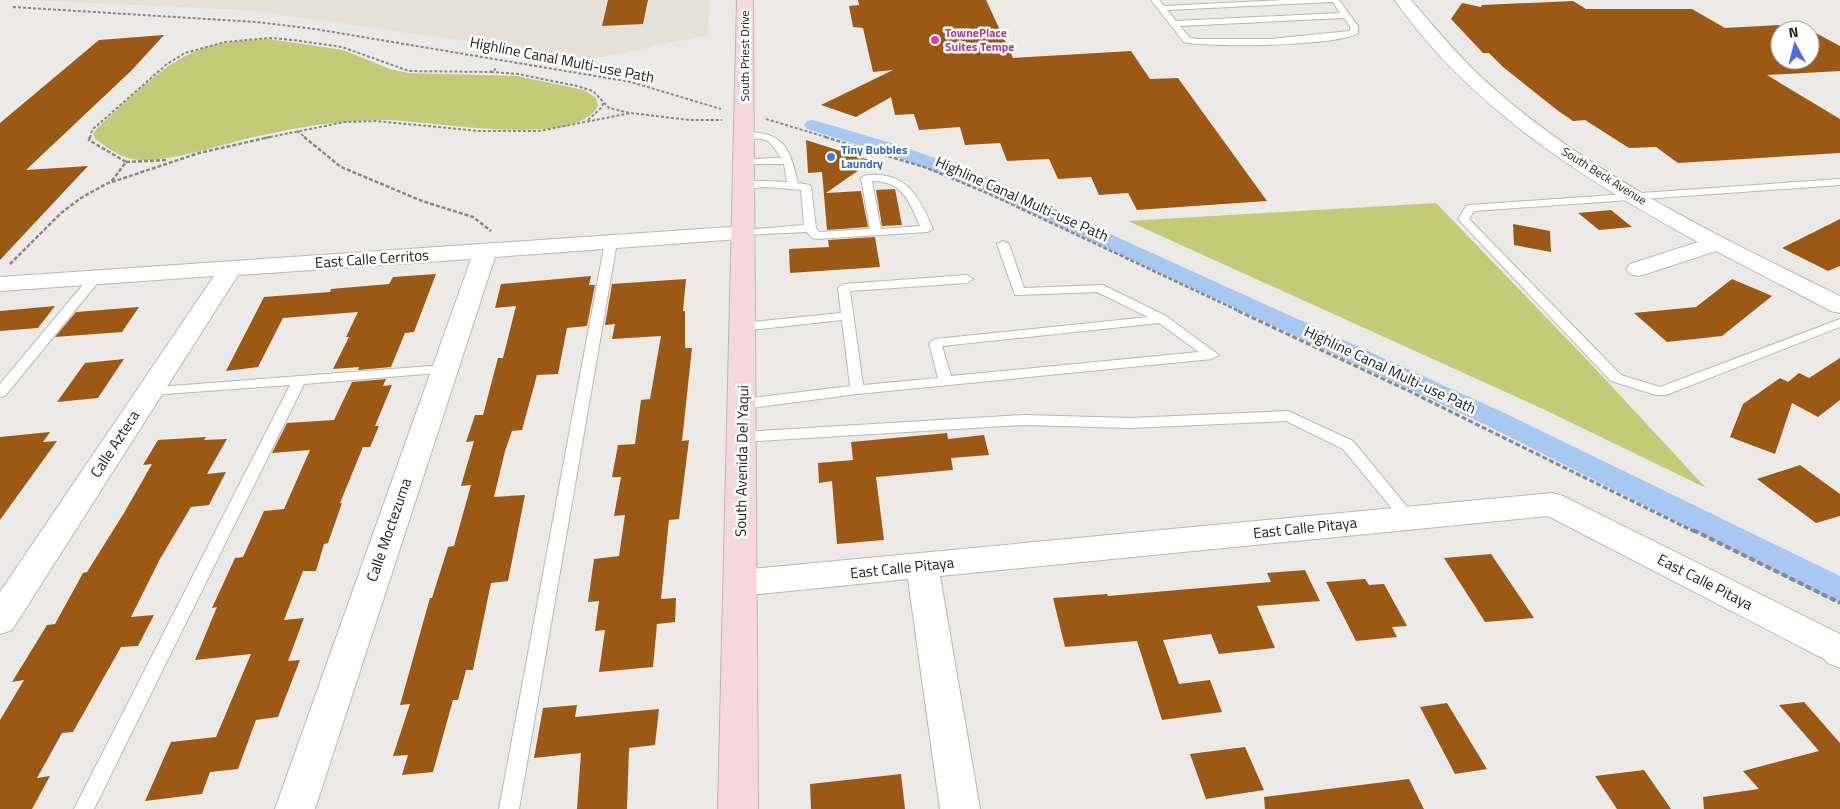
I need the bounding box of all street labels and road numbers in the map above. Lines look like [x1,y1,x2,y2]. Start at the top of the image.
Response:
street label: South Priest Drive [735,10,754,102]
street label: Highline Canal Multi-use Path [468,30,656,89]
street label: South Beck Avenue [1558,142,1650,209]
street label: Highline Canal Multi-use Path [932,150,1113,247]
street label: East Calle Cerritos [314,243,430,274]
street label: Highline Canal Multi-use Path [1300,320,1480,420]
street label: South Avenida Del Yaqui [729,385,754,537]
street label: Calle Azteca [84,405,145,482]
street label: Calle Moctezuma [360,475,417,585]
street label: East Calle Pitaya [1252,511,1359,544]
street label: East Calle Pitaya [1654,548,1757,616]
street label: East Calle Pitaya [849,551,956,584]

